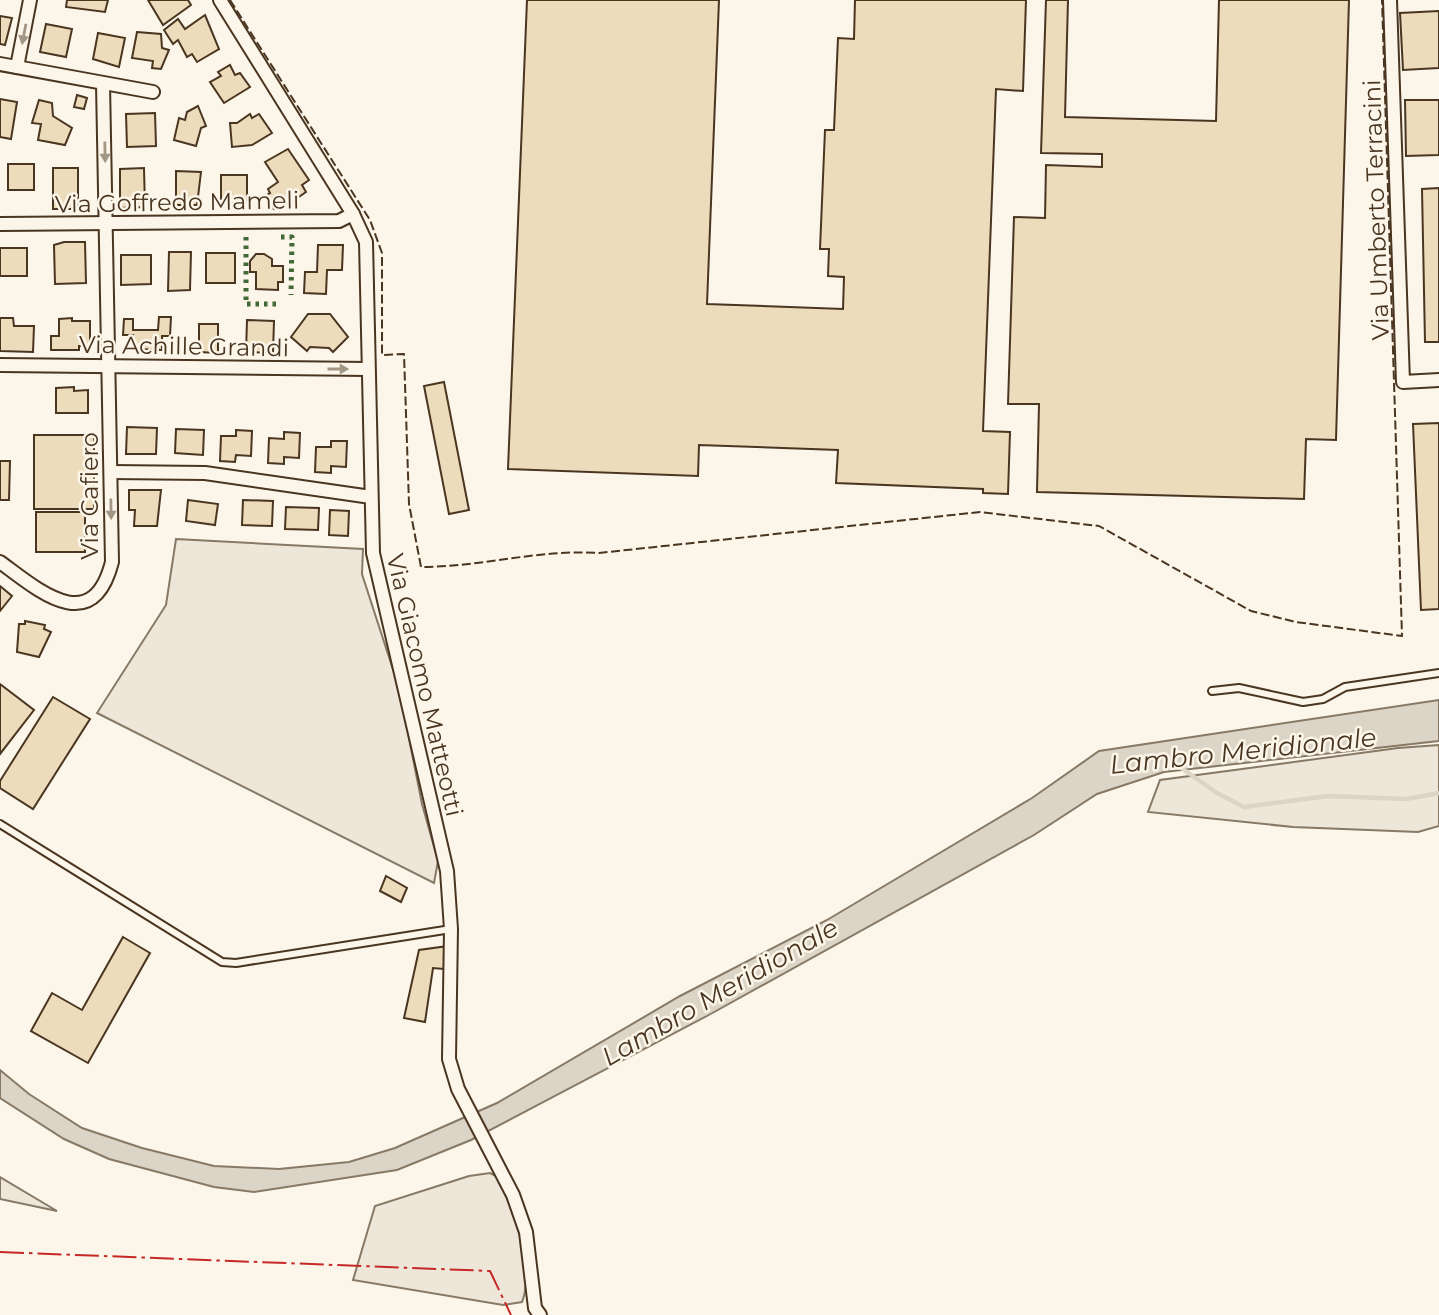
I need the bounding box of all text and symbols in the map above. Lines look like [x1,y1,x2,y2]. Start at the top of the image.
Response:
one-way arrow [18,23,29,45]
street label: Via Umberto Terracini [1357,79,1395,341]
one-way arrow [99,141,110,163]
street label: Via Goffredo Mameli [54,185,300,219]
street label: Via Achille Grandi [79,330,289,362]
one-way arrow [327,363,349,375]
street label: Via Cafiero [75,432,104,560]
one-way arrow [106,498,117,520]
street label: Via Giacomo Matteotti [381,551,469,819]
water label: Lambro Meridionale [1108,721,1378,781]
water label: Lambro Meridionale [596,911,844,1073]

